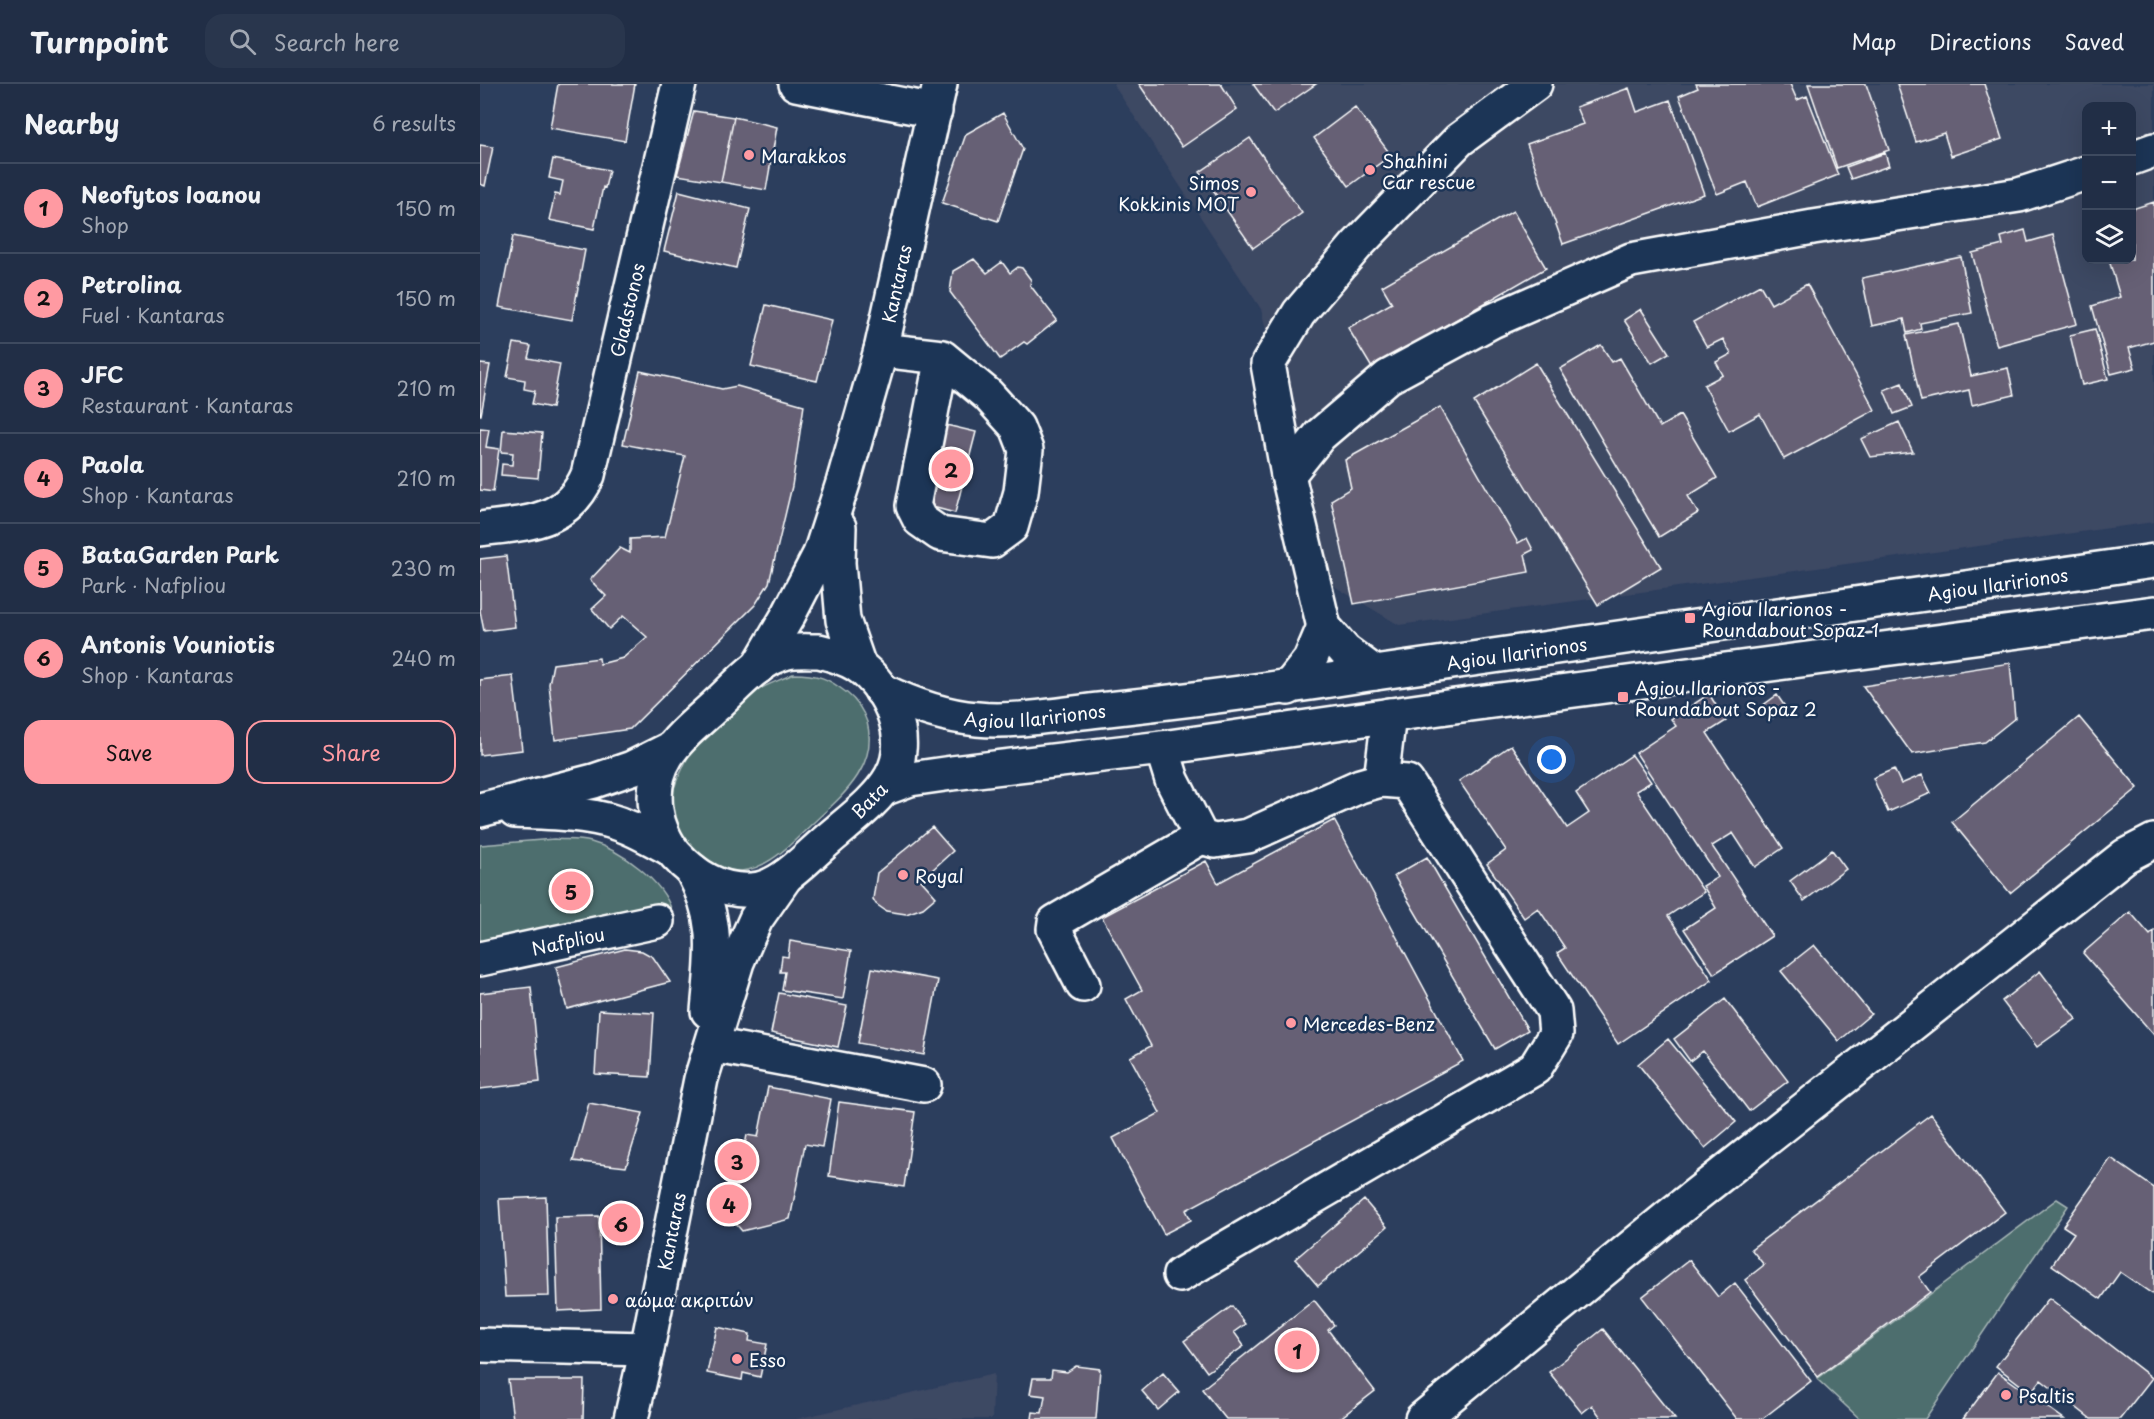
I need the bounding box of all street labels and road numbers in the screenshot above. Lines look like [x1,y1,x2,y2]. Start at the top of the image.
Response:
street label: Kantaras [874,242,918,325]
street label: Gladstonos [602,260,650,360]
street label: Agiou Ilaririonos [1926,560,2070,607]
street label: Agiou Ilaririonos [1445,629,1589,676]
street label: Agiou Ilaririonos [963,696,1107,734]
street label: Bata [845,775,894,824]
street label: Nafpliou [529,919,607,961]
street label: Kantaras [650,1190,692,1273]

